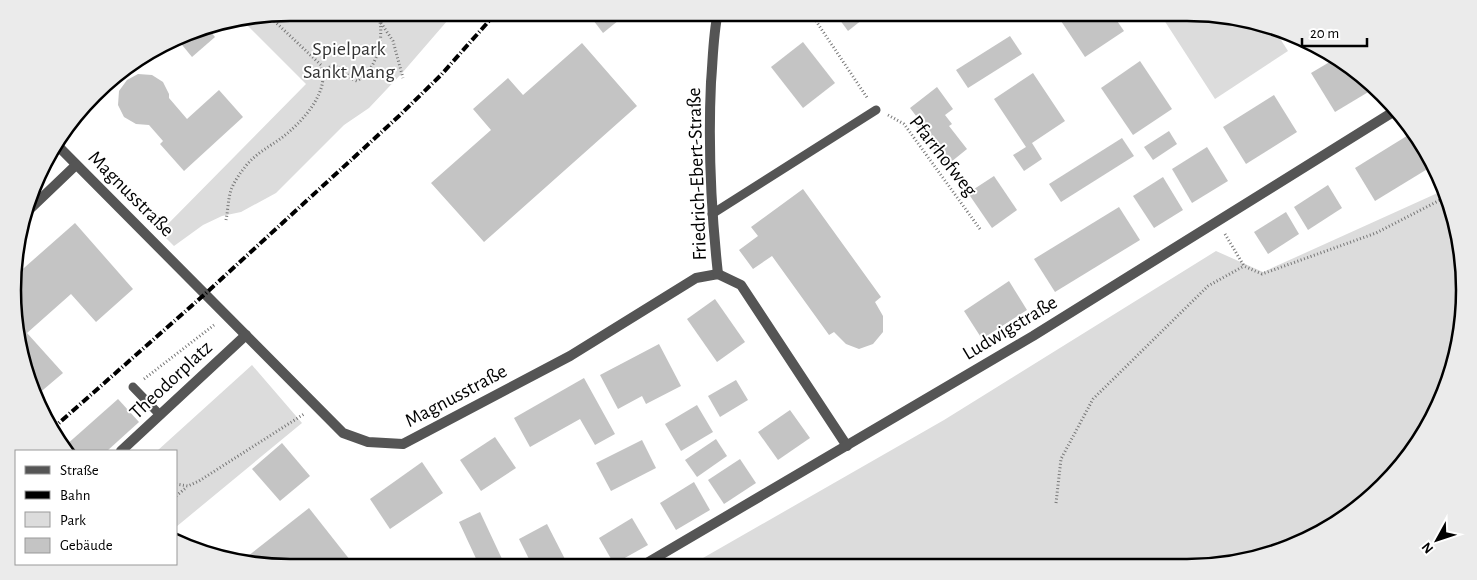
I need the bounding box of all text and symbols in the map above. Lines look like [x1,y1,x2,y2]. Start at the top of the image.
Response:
scale bar [1302,15,1367,47]
text: 20 m [1310,26,1339,41]
park label: Spielpark Sankt Mang [303,39,395,82]
street label: Friedrich-Ebert-Straße [684,87,710,261]
street label: Pfarrhofweg [905,112,981,200]
street label: Magnusstraße [84,147,178,241]
street label: Ludwigstraße [959,292,1061,364]
street label: Theodorplatz [126,337,216,423]
street label: Magnusstraße [402,361,510,431]
legend [15,450,178,565]
text: Straße [60,463,99,478]
text: Bahn [60,488,90,503]
text: Park [60,513,86,528]
north arrow [1412,515,1462,565]
text: Gebäude [60,538,113,553]
text: N [1419,539,1436,556]

